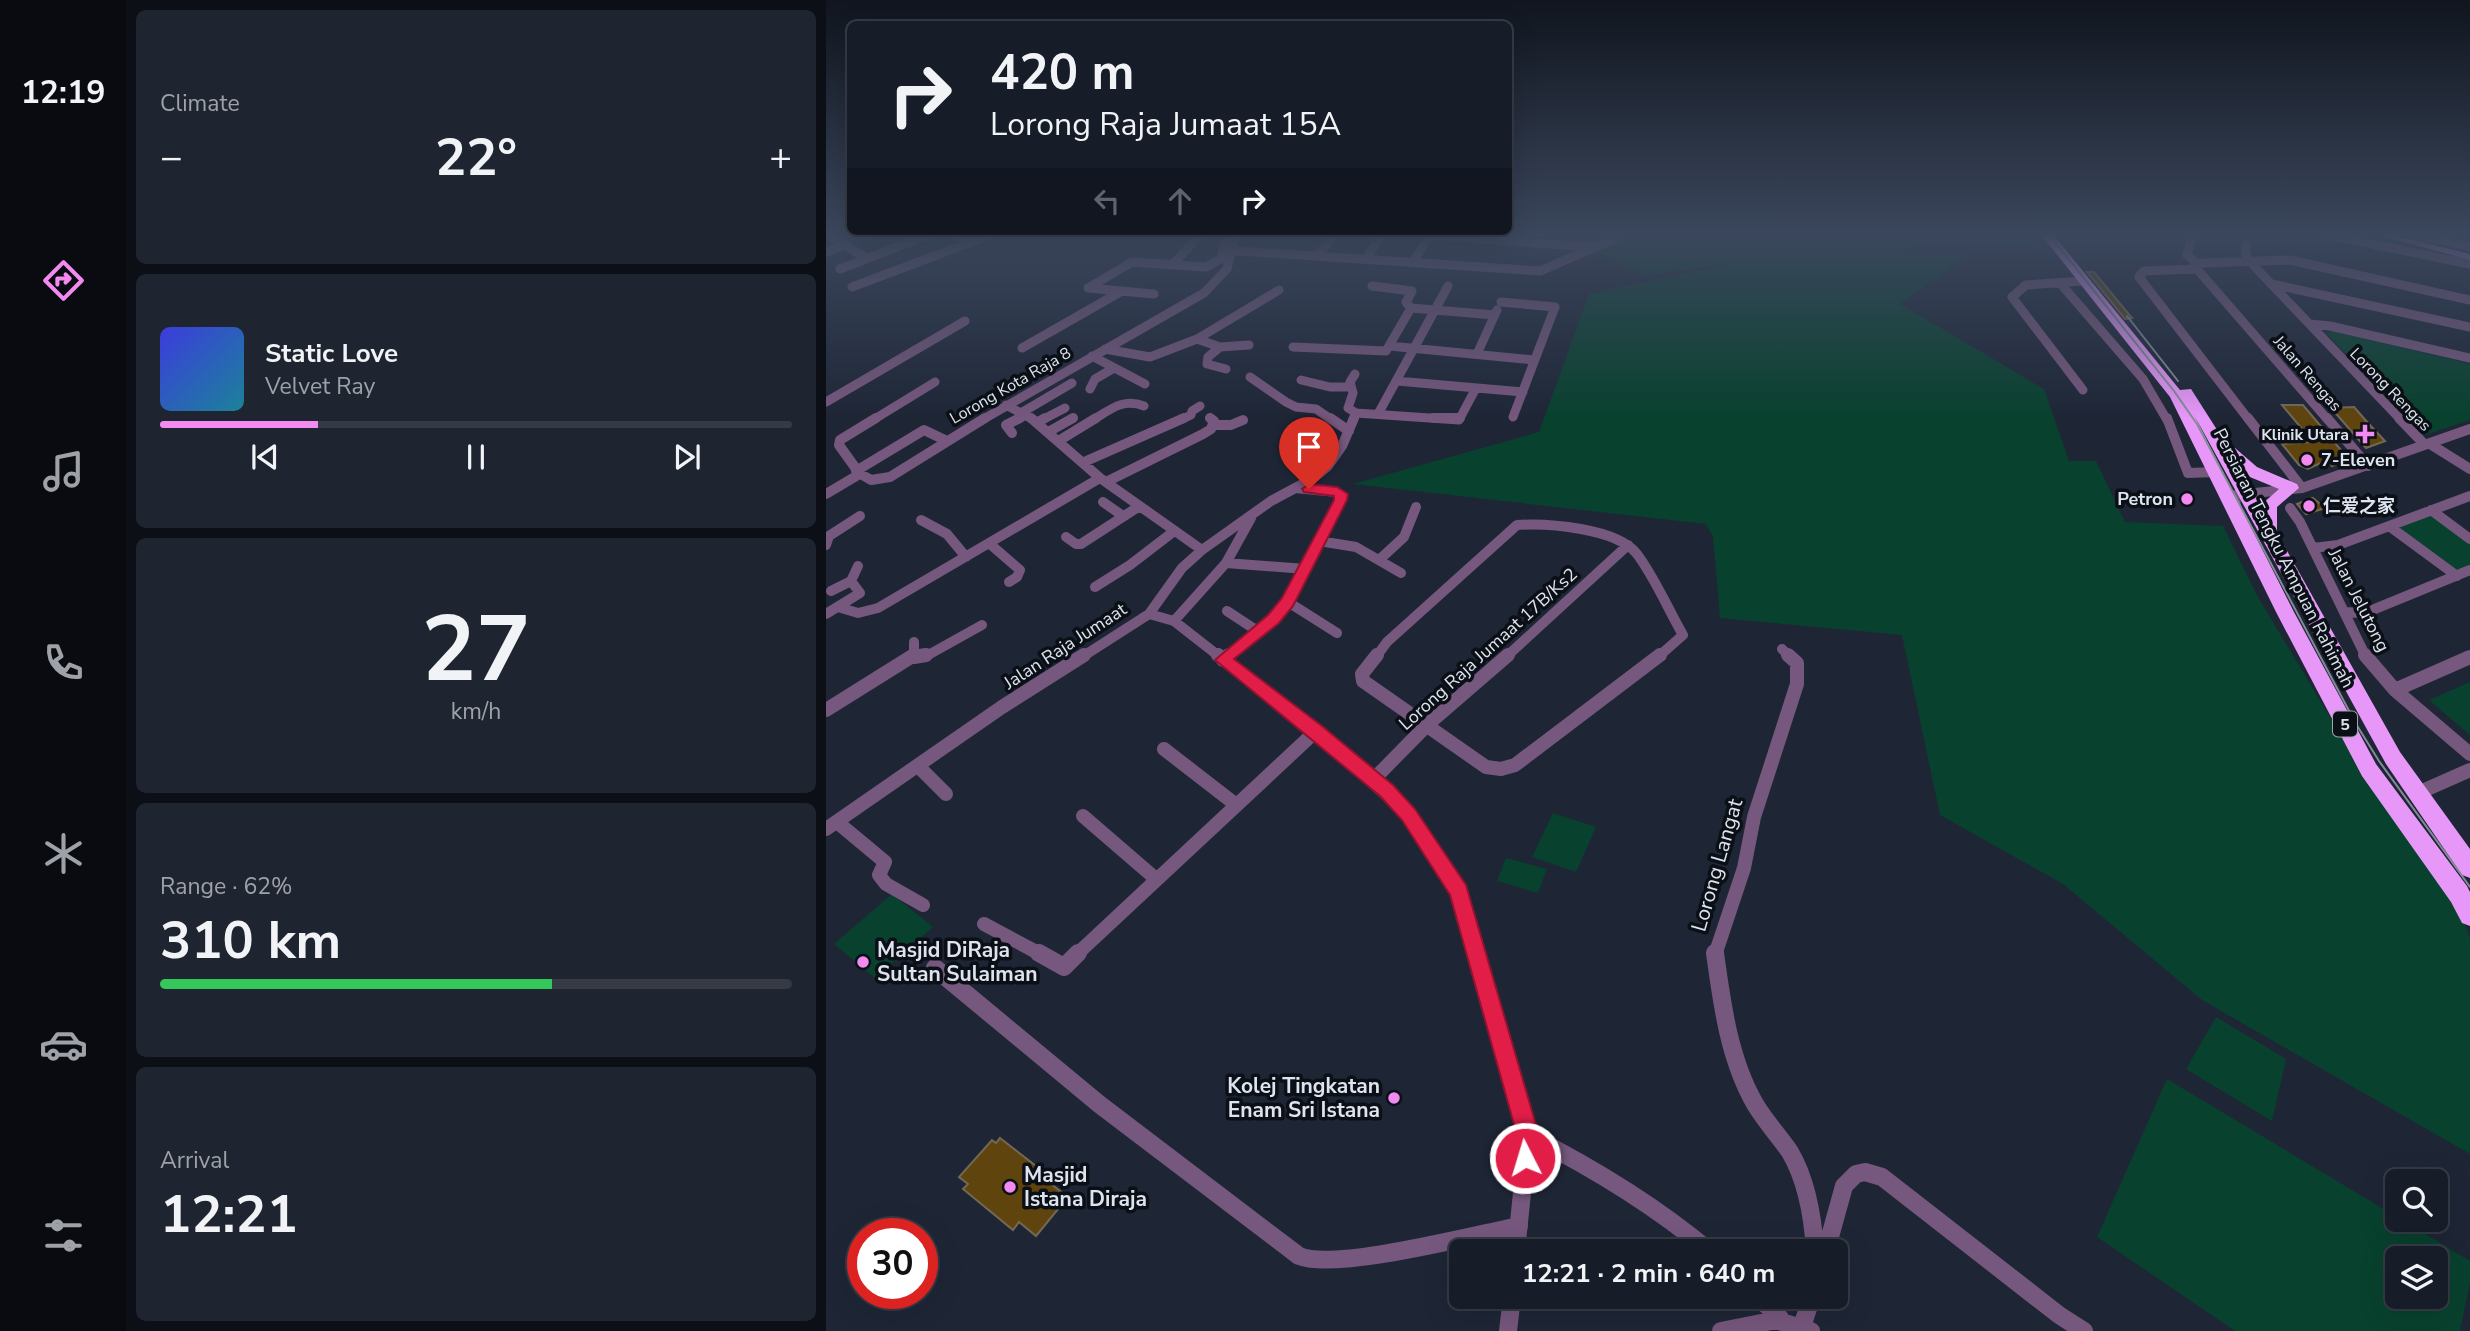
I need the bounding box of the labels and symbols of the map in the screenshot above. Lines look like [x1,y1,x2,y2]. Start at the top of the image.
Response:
street label: Jalan Rengas [2268,330,2346,416]
street label: Lorong Kota Raja 8 [946,342,1075,430]
street label: Lorong Rengas [2345,343,2436,436]
pin [1279,417,1339,489]
street label: Persiaran Tengku Ampuan Rahimah [2208,424,2360,692]
place label: Klinik Utara [2261,424,2349,446]
marker: Klinik Utara [2355,424,2375,444]
place label: 7-Eleven [2321,448,2395,472]
marker: 7-Eleven [2299,452,2315,468]
place label: Petron [2117,487,2173,511]
marker: Petron [2179,491,2195,507]
place label: 仁爱之家 [2323,494,2395,518]
marker: 仁爱之家 [2301,498,2317,514]
street label: Jalan Jelutong [2322,543,2395,656]
street label: Lorong Raja Jumaat 17B/Ks2 [1394,562,1582,736]
street label: Jalan Raja Jumaat [998,597,1132,695]
road number: 5 [2333,712,2357,736]
street label: Lorong Langat [1685,795,1750,935]
place label: Masjid DiRaja Sultan Sulaiman [877,936,1037,988]
marker: Masjid DiRaja Sultan Sulaiman [855,954,871,970]
place label: Kolej Tingkatan Enam Sri Istana [1227,1072,1380,1124]
marker: Kolej Tingkatan Enam Sri Istana [1386,1090,1402,1106]
position arrow [1488,1121,1562,1195]
place label: Masjid Istana Diraja [1024,1161,1147,1213]
marker: Masjid Istana Diraja [1002,1179,1018,1195]
speed limit sign: 30 [847,1218,938,1309]

